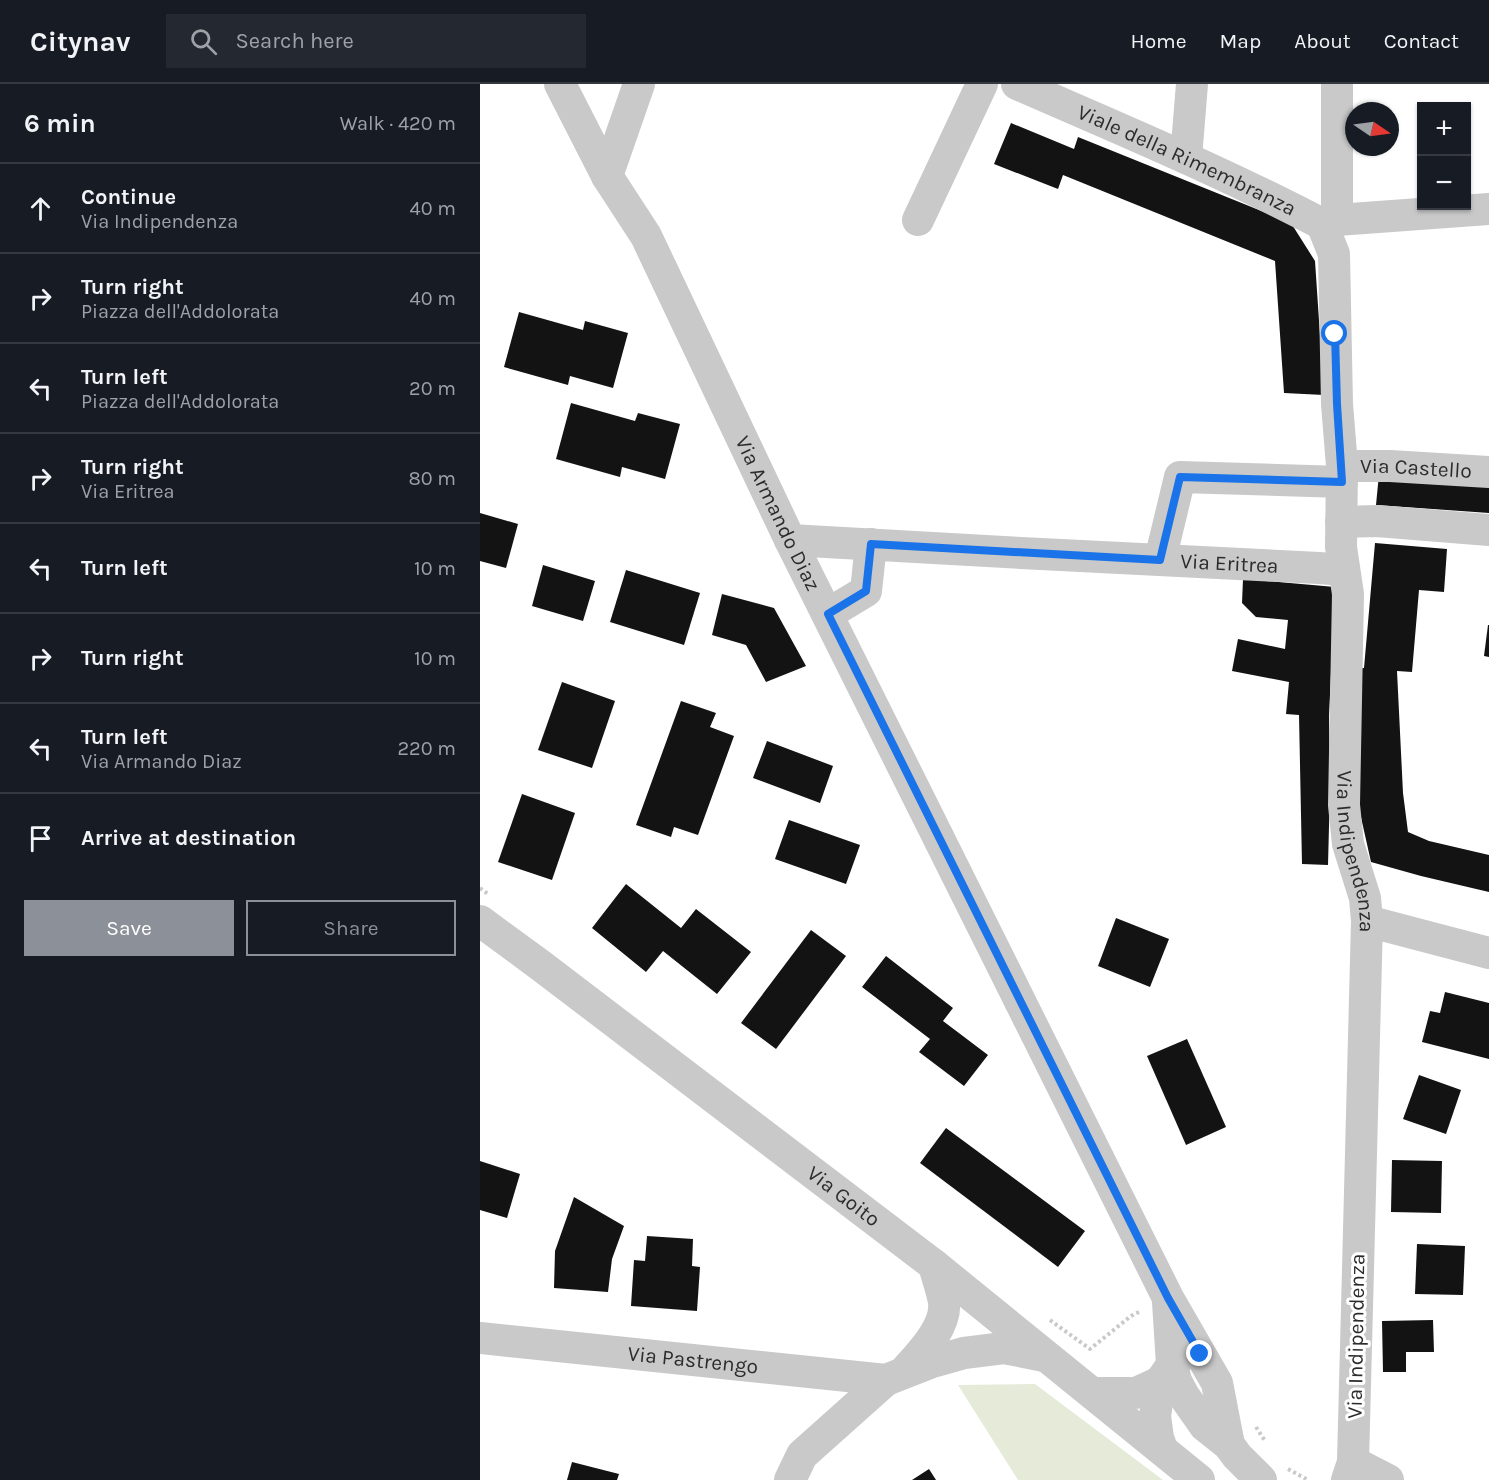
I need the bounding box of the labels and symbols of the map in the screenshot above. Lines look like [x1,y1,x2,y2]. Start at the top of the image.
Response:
street label: Viale della Rimembranza [1074,100,1300,221]
north arrow [1345,102,1399,156]
route start [1321,320,1347,346]
street label: Via Armando Diaz [730,432,825,595]
street label: Via Castello [1360,454,1473,483]
street label: Via Eritrea [1180,549,1279,578]
street label: Via Indipendenza [1332,770,1379,933]
street label: Via Goito [802,1161,885,1232]
street label: Via Indipendenza [1343,1253,1369,1419]
route end [1186,1340,1212,1366]
street label: Via Pastrengo [626,1341,759,1379]

